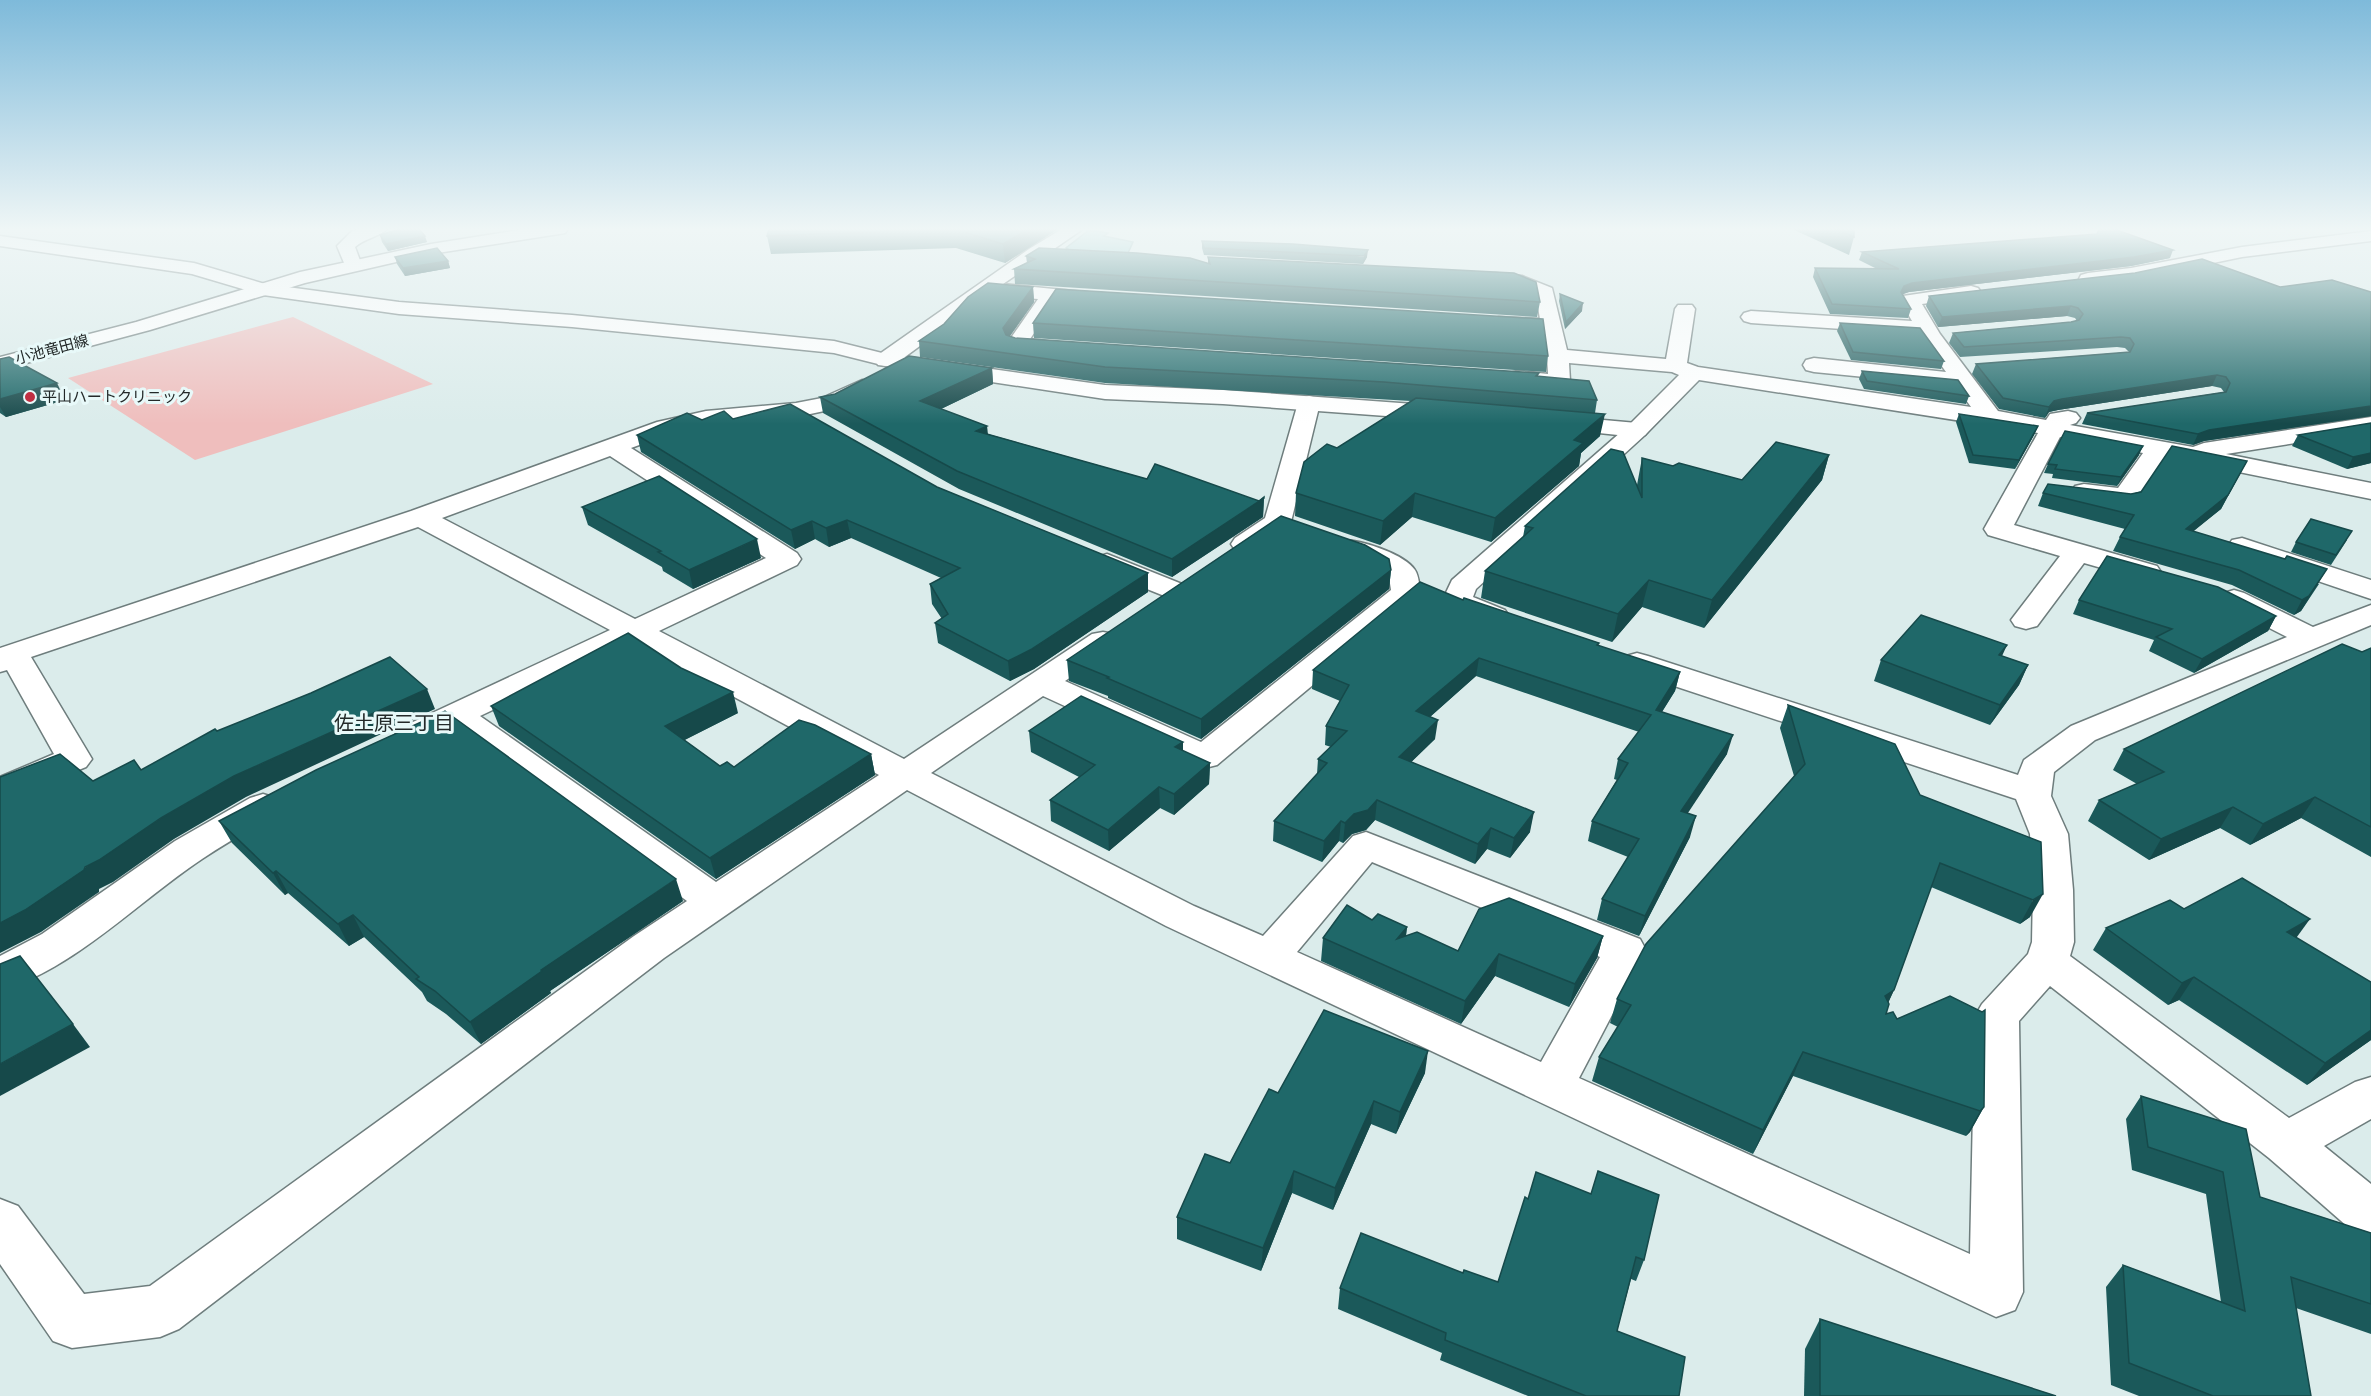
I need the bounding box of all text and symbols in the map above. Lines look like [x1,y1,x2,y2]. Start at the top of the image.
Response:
street label: 小池竜田線 [13,330,91,370]
place label: 平山ハートクリニック [42,387,192,408]
marker: 平山ハートクリニック [23,390,37,404]
district label: 佐土原三丁目 [334,710,454,738]

